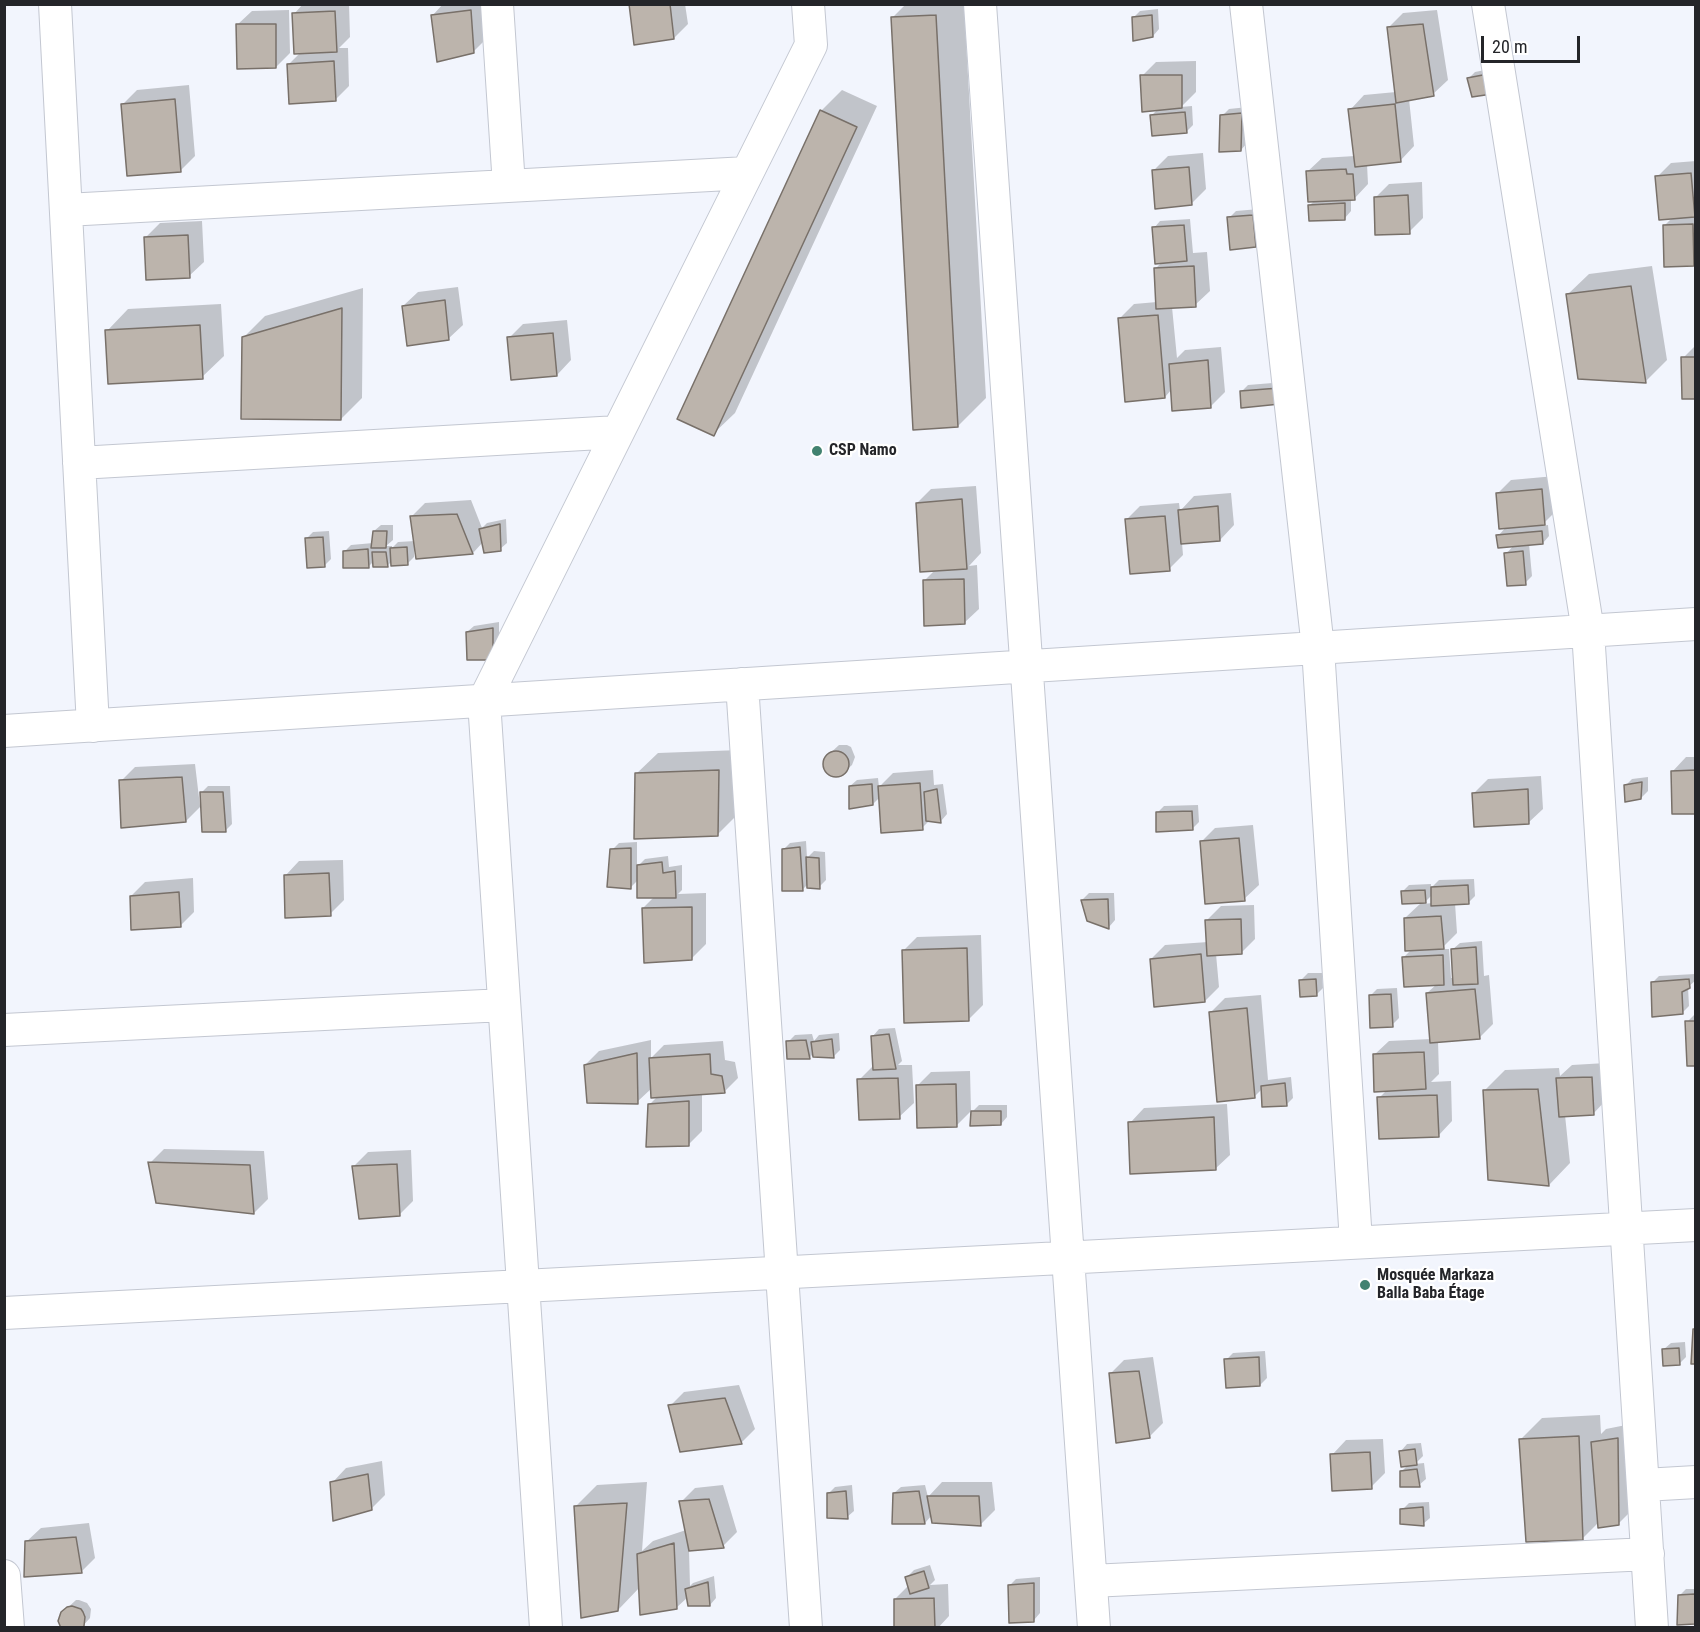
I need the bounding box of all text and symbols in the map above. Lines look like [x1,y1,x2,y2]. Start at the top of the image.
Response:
scale bar [1484,24,1583,62]
text: 20 m [1492,36,1527,57]
place label: CSP Namo [829,441,897,461]
marker: CSP Namo [810,444,824,458]
place label: Mosquée Markaza Balla Baba Étage [1377,1266,1494,1304]
marker: Mosquée Markaza Balla Baba Étage [1358,1278,1372,1292]

